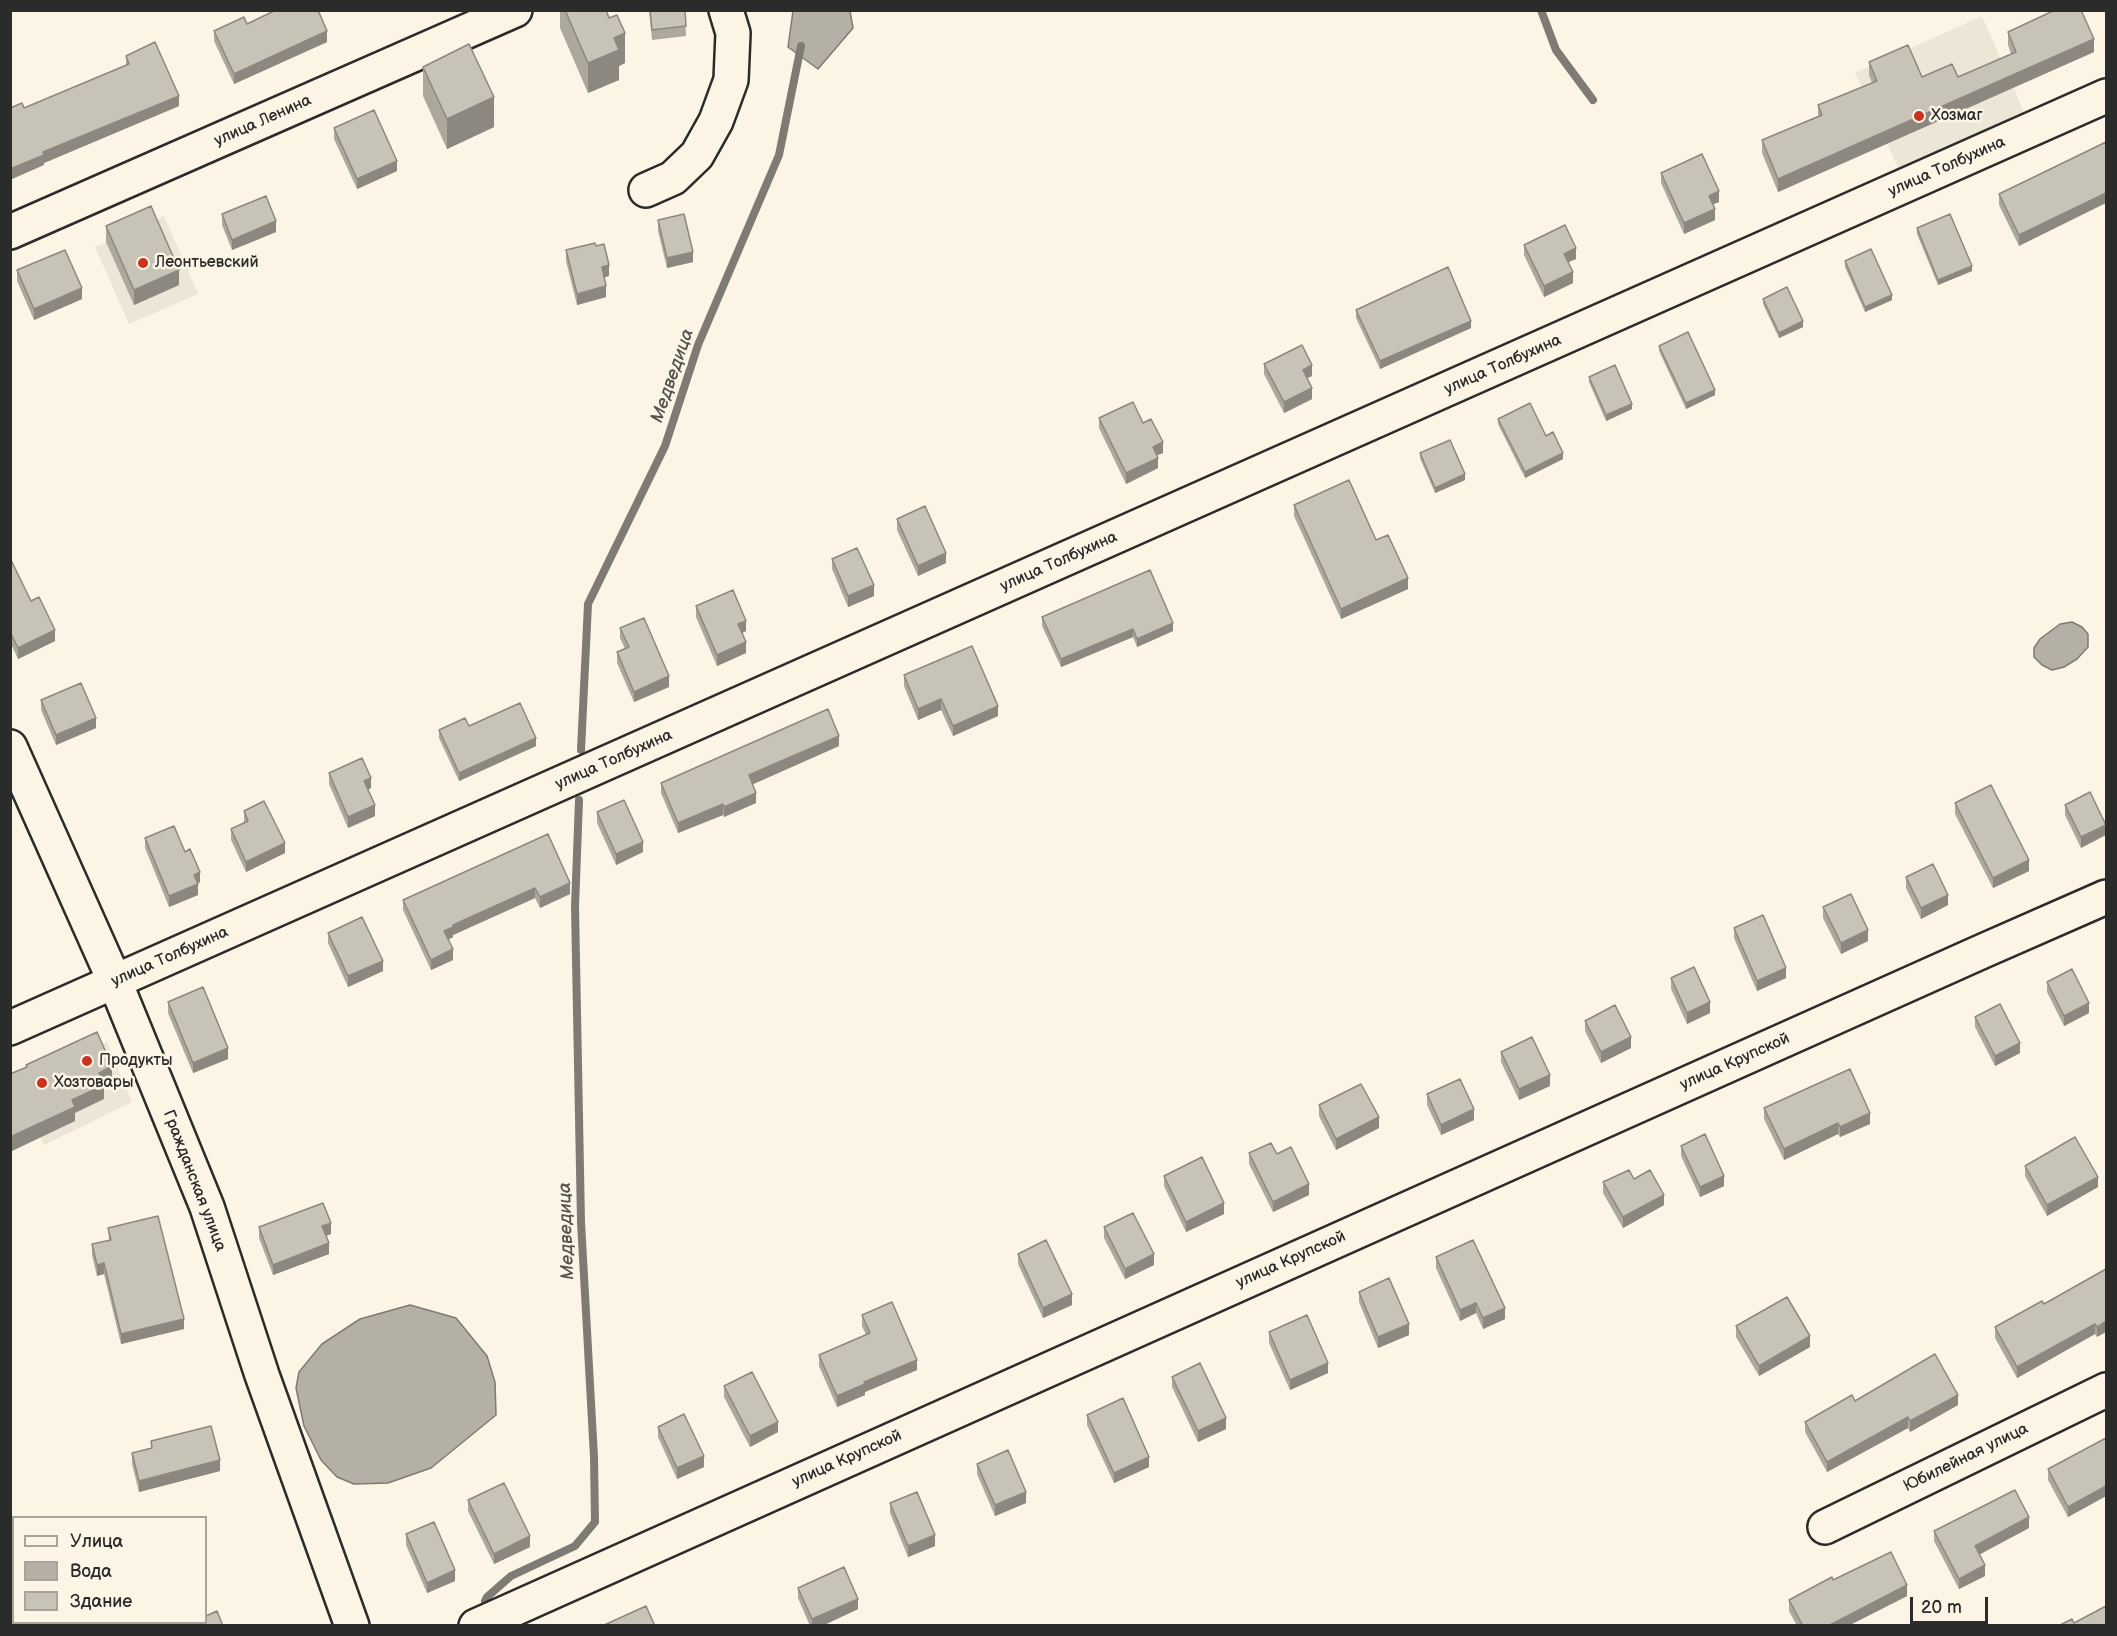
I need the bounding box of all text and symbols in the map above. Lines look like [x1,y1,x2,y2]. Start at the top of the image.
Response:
street label: улица Ленина [212,91,314,151]
place label: Хозмаг [1931,106,1983,126]
marker: Хозмаг [1912,109,1926,123]
street label: улица Толбухина [1886,133,2008,201]
place label: Леонтьевский [155,253,259,273]
marker: Леонтьевский [136,256,150,270]
water label: Медведица [647,326,699,426]
street label: улица Толбухина [1442,331,1564,399]
street label: улица Толбухина [998,528,1120,596]
street label: улица Толбухина [553,726,675,794]
street label: улица Толбухина [109,923,231,991]
street label: улица Крупской [1677,1029,1793,1095]
place label: Продукты [99,1051,172,1071]
marker: Продукты [80,1054,94,1068]
place label: Хозтовары [54,1073,133,1093]
marker: Хозтовары [35,1076,49,1090]
street label: Гражданская улица [158,1108,230,1254]
water label: Медведица [555,1182,579,1280]
street label: улица Крупской [1233,1227,1349,1293]
street label: Юбилейная улица [1900,1419,2032,1497]
street label: улица Крупской [789,1426,905,1492]
legend [12,1516,207,1624]
text: Улица [70,1531,123,1552]
text: Вода [70,1561,112,1582]
scale bar [1913,1585,1991,1623]
text: Здание [70,1591,132,1612]
text: 20 m [1921,1597,1962,1618]

